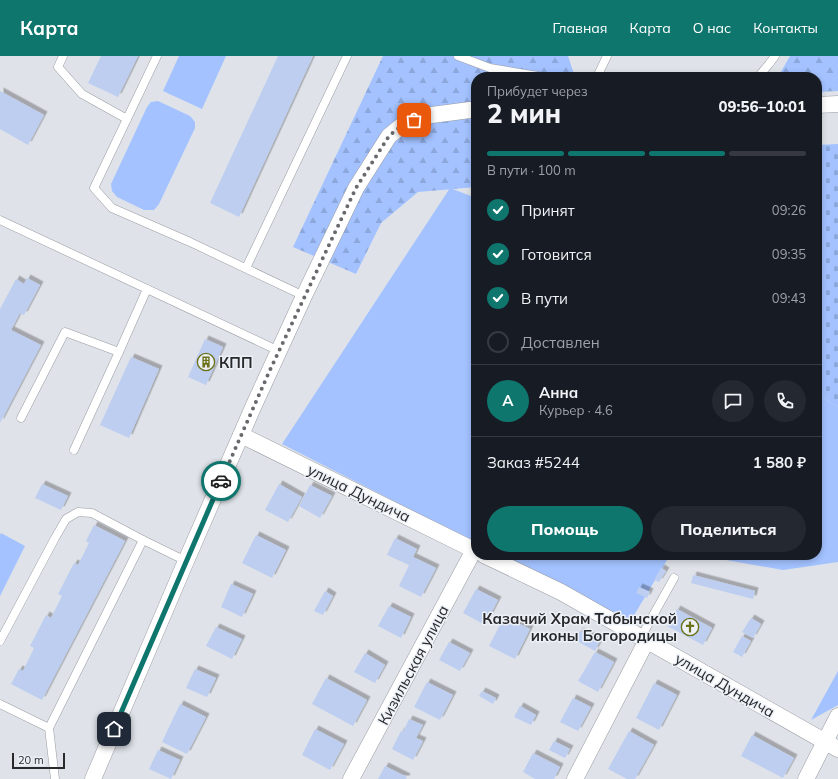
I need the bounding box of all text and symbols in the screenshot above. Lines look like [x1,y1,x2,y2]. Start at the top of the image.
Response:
text: Карта [20,16,78,40]
text: Главная [553,19,608,37]
text: Карта [630,19,671,37]
text: О нас [693,19,731,37]
text: Контакты [753,19,818,37]
text: Прибудет через [487,83,588,99]
text: 2 мин [487,97,561,130]
text: 09:56–10:01 [719,97,806,116]
pin [397,103,431,137]
icon: bag [403,109,425,131]
text: В пути · 100 m [487,162,576,178]
icon: check [487,199,509,221]
text: Принят [521,201,575,220]
text: 09:26 [772,202,806,218]
icon: check [487,243,509,265]
text: Готовится [521,245,592,264]
text: 09:35 [772,246,806,262]
icon: check [487,287,509,309]
text: В пути [521,289,568,308]
text: 09:43 [772,290,806,306]
text: Доставлен [521,333,600,352]
building icon: КПП [196,352,216,372]
place label: КПП [219,353,253,372]
button: chat [712,380,754,422]
button: phone [764,380,806,422]
text: Анна [539,383,578,402]
text: А [502,391,514,410]
text: Курьер · 4.6 [539,402,613,418]
text: Заказ #5244 [487,453,580,472]
text: 1 580 ₽ [753,453,806,472]
street label: улица Дундича [304,460,414,526]
courier [201,461,241,501]
icon: car [210,470,232,492]
button: Помощь [487,506,643,552]
button: Поделиться [651,506,806,552]
street label: Кизильская улица [373,602,453,728]
place label: Казачий Храм Табынской иконы Богородицы [482,609,677,645]
church icon: Казачий Храм Табынской иконы Богородицы [680,617,700,637]
street label: улица Дундича [672,649,778,721]
pin [97,712,131,746]
icon: home [103,718,125,740]
scale bar [12,751,65,770]
text: 20 m [18,753,44,767]

